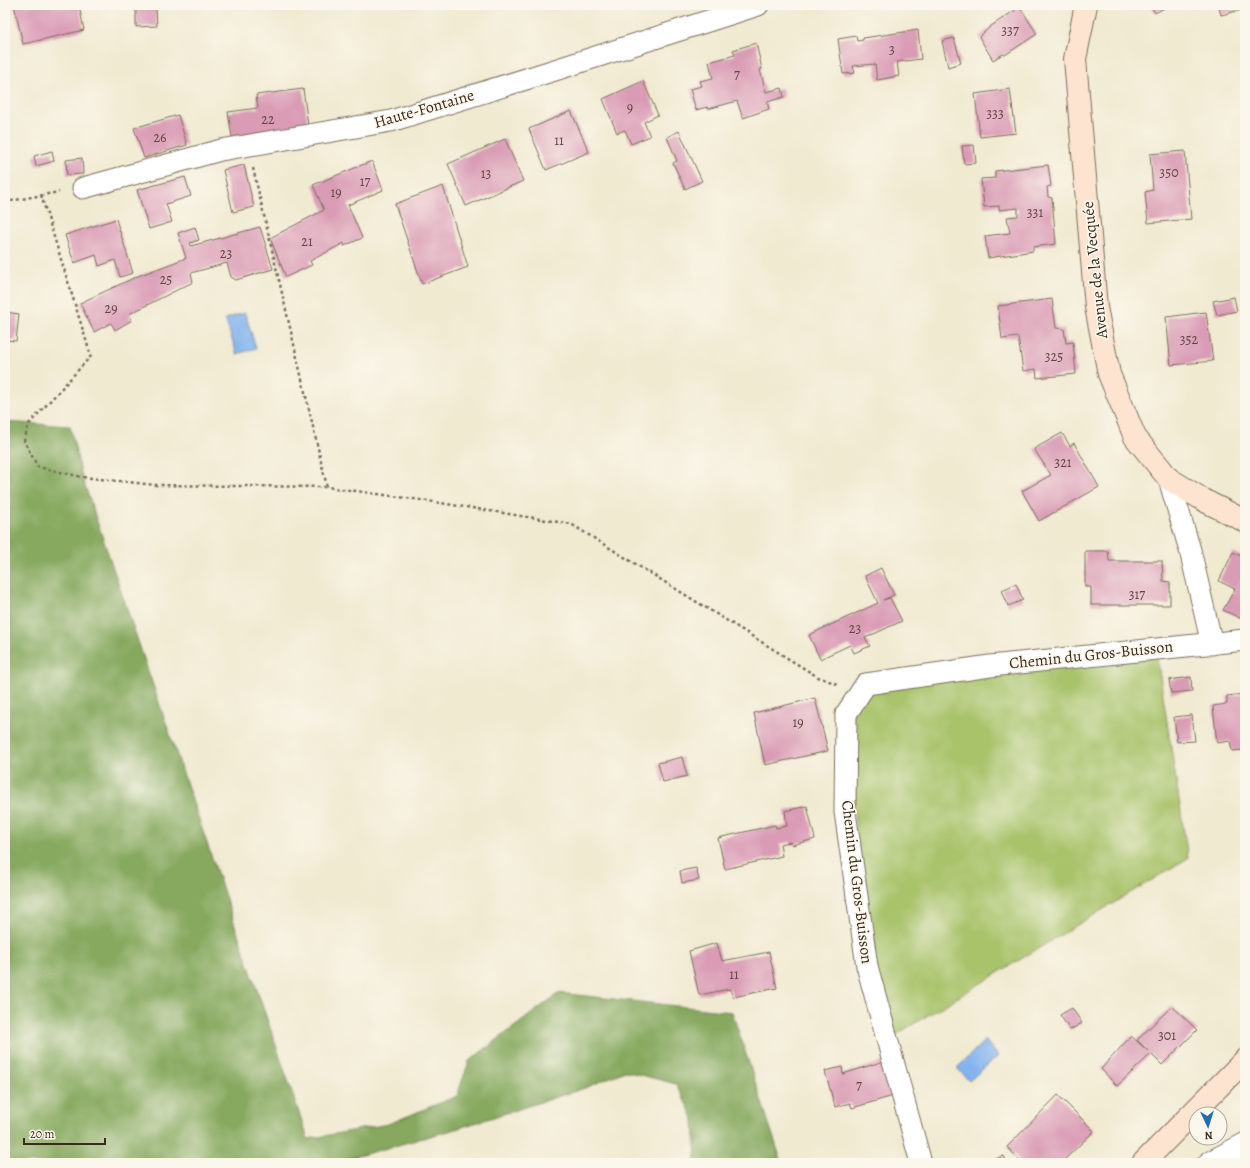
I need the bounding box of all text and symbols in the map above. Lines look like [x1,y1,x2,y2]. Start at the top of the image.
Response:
house number: 337 [1001,21,1019,40]
house number: 3 [889,40,895,59]
house number: 7 [734,65,740,84]
street label: Haute-Fontaine [371,84,477,134]
house number: 9 [627,98,633,117]
house number: 333 [986,104,1004,123]
house number: 22 [261,110,275,129]
house number: 26 [153,128,167,147]
house number: 11 [554,131,564,150]
house number: 350 [1159,163,1179,182]
house number: 13 [481,164,491,183]
house number: 17 [360,172,370,191]
house number: 19 [330,183,342,202]
street label: Avenue de la Vecquée [1077,200,1113,341]
house number: 331 [1027,203,1043,222]
house number: 21 [301,232,313,251]
house number: 23 [220,244,232,263]
house number: 25 [160,270,172,289]
house number: 29 [104,299,118,318]
house number: 352 [1180,330,1199,349]
house number: 325 [1045,347,1063,366]
house number: 321 [1054,453,1072,472]
house number: 317 [1129,585,1145,604]
house number: 23 [849,619,861,638]
street label: Chemin du Gros-Buisson [1008,635,1174,675]
house number: 19 [792,713,804,732]
street label: Chemin du Gros-Buisson [836,799,878,965]
house number: 11 [729,965,739,984]
house number: 301 [1158,1026,1176,1045]
house number: 7 [856,1076,862,1095]
north arrow [1188,1106,1228,1146]
scale bar [24,1120,105,1146]
text: 20 m [30,1126,54,1142]
text: N [1204,1128,1213,1143]

